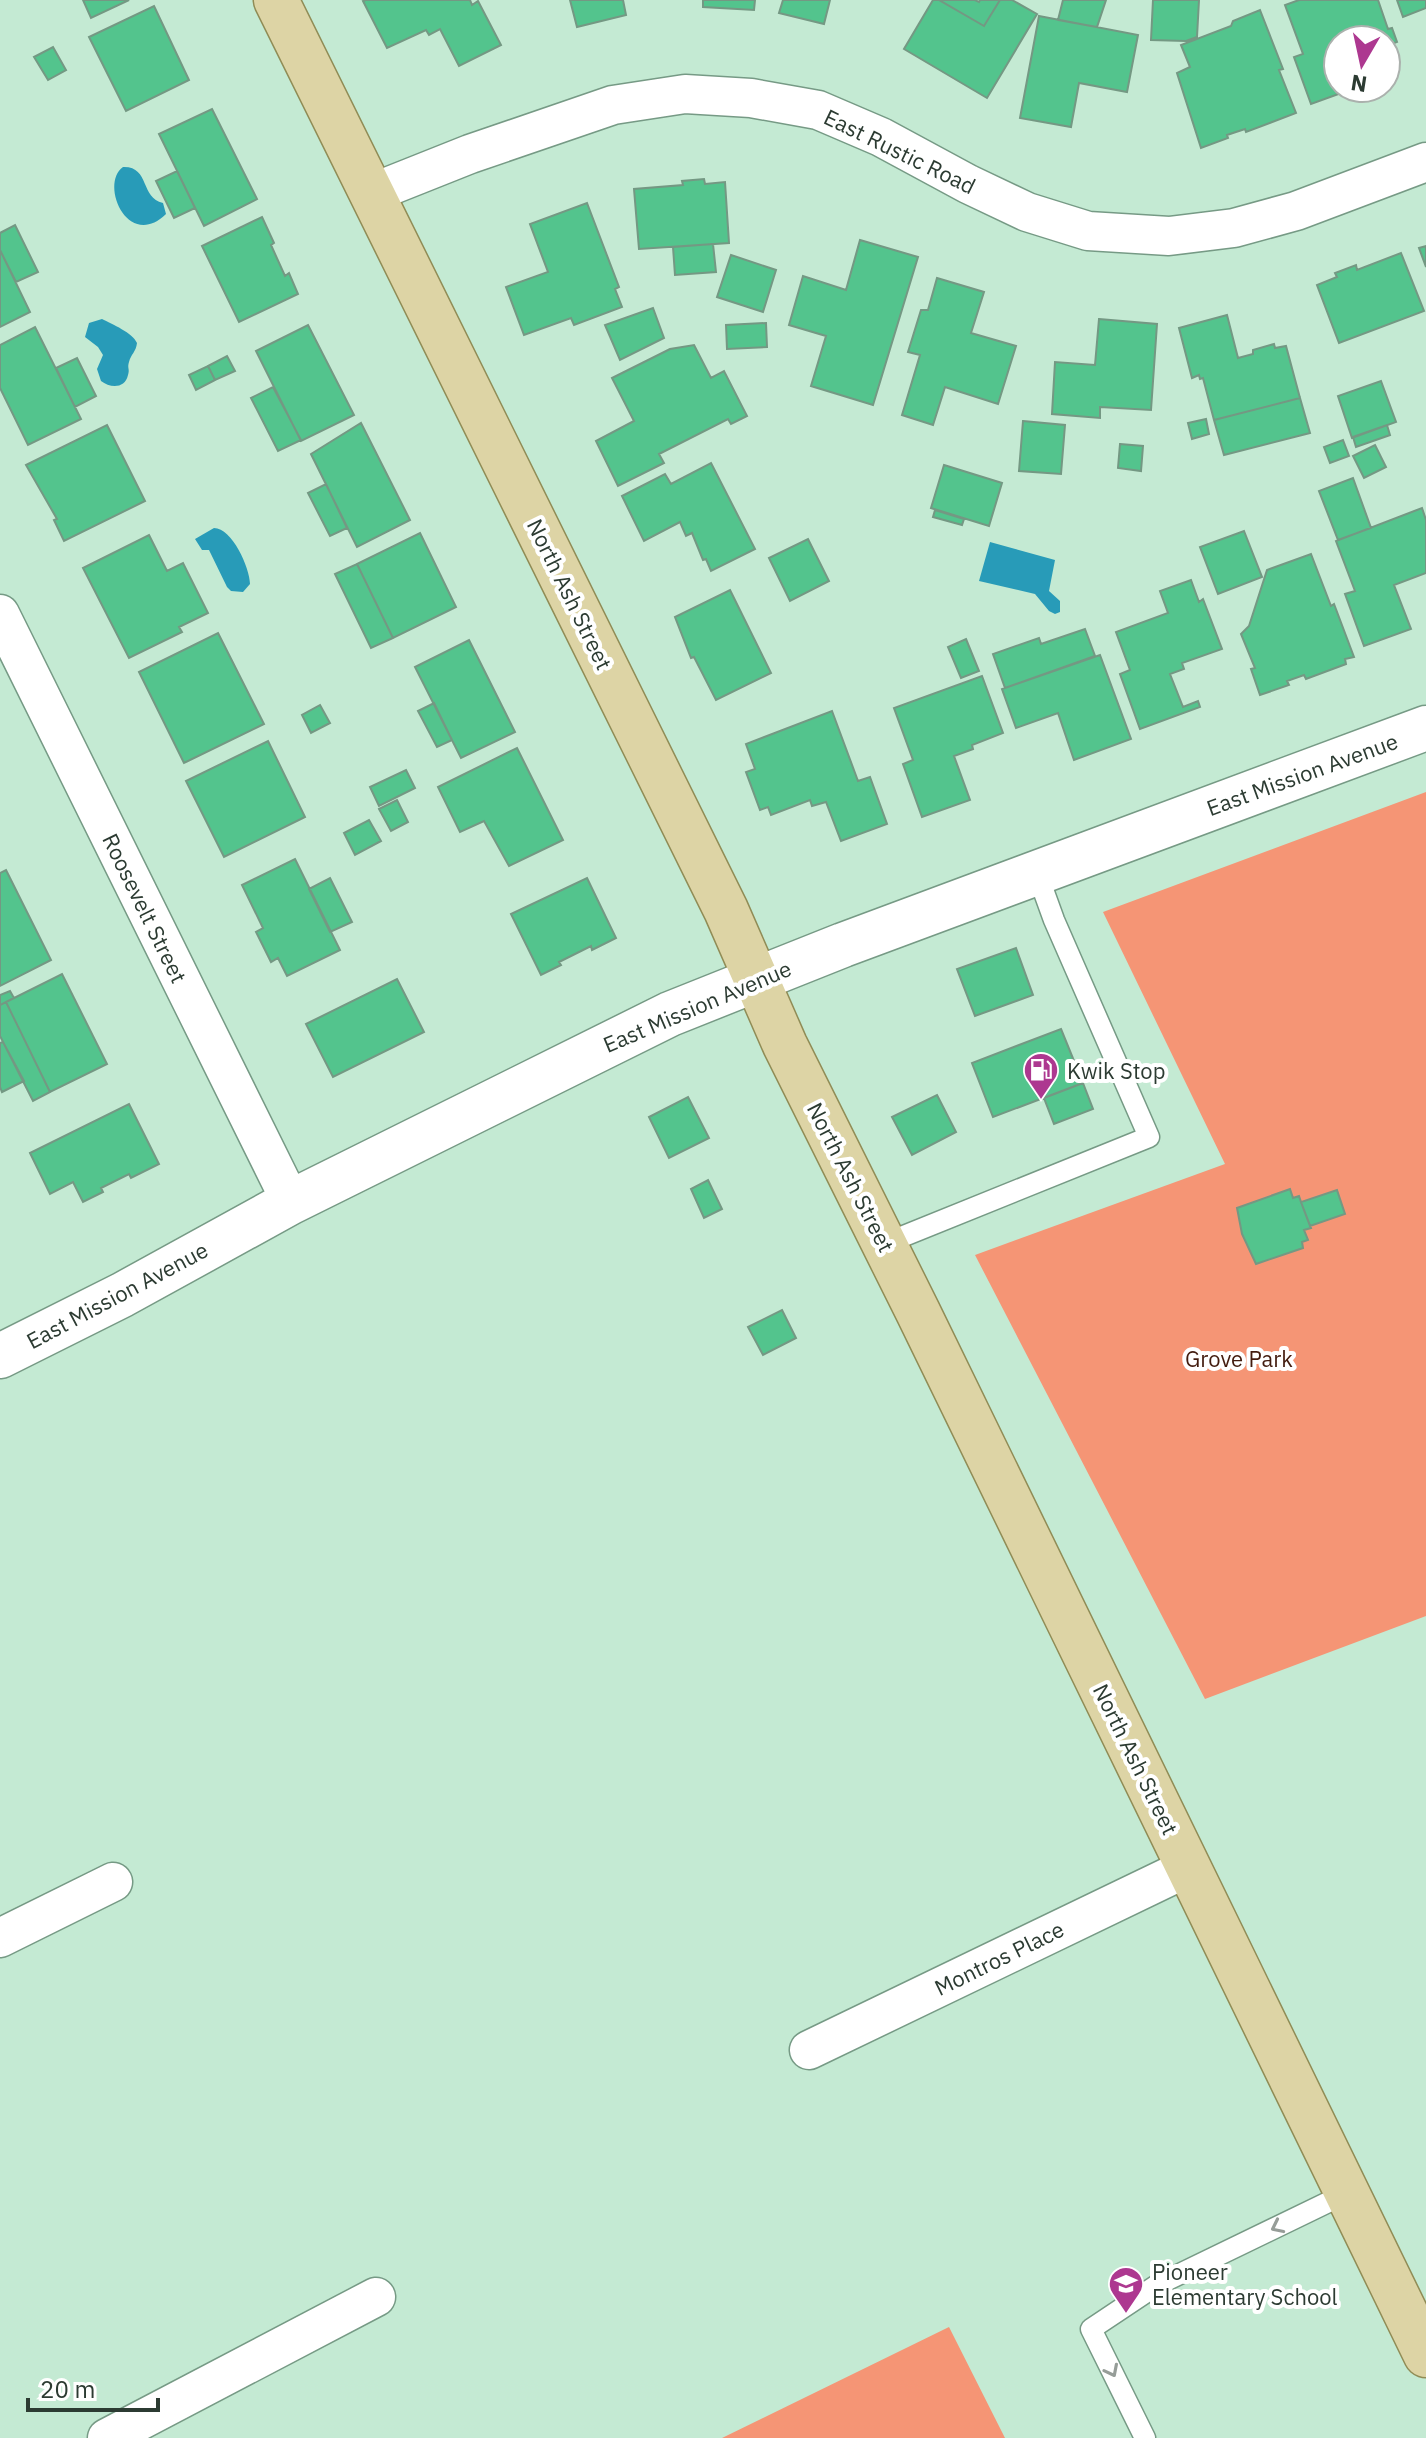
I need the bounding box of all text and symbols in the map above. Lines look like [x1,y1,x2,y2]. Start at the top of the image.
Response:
north arrow [1322,24,1402,104]
text: N [1349,69,1369,100]
street label: East Rustic Road [819,102,981,200]
street label: North Ash Street [521,514,619,674]
street label: East Mission Avenue [1202,726,1402,822]
street label: Roosevelt Street [96,828,194,988]
street label: East Mission Avenue [599,953,795,1059]
fuel station icon: Kwik Stop [1022,1051,1060,1101]
place label: Kwik Stop [1067,1056,1165,1085]
street label: North Ash Street [801,1097,901,1257]
street label: East Mission Avenue [21,1235,213,1355]
park label: Grove Park [1185,1344,1293,1373]
street label: North Ash Street [1087,1679,1185,1839]
street label: Montros Place [929,1914,1069,2002]
one-way arrow [1271,2218,1286,2233]
place label: Pioneer Elementary School [1152,2257,1338,2311]
school or university icon: Pioneer Elementary School [1107,2265,1145,2315]
scale bar [28,2362,158,2412]
one-way arrow [1102,2363,1117,2378]
text: 20 m [40,2373,95,2405]

